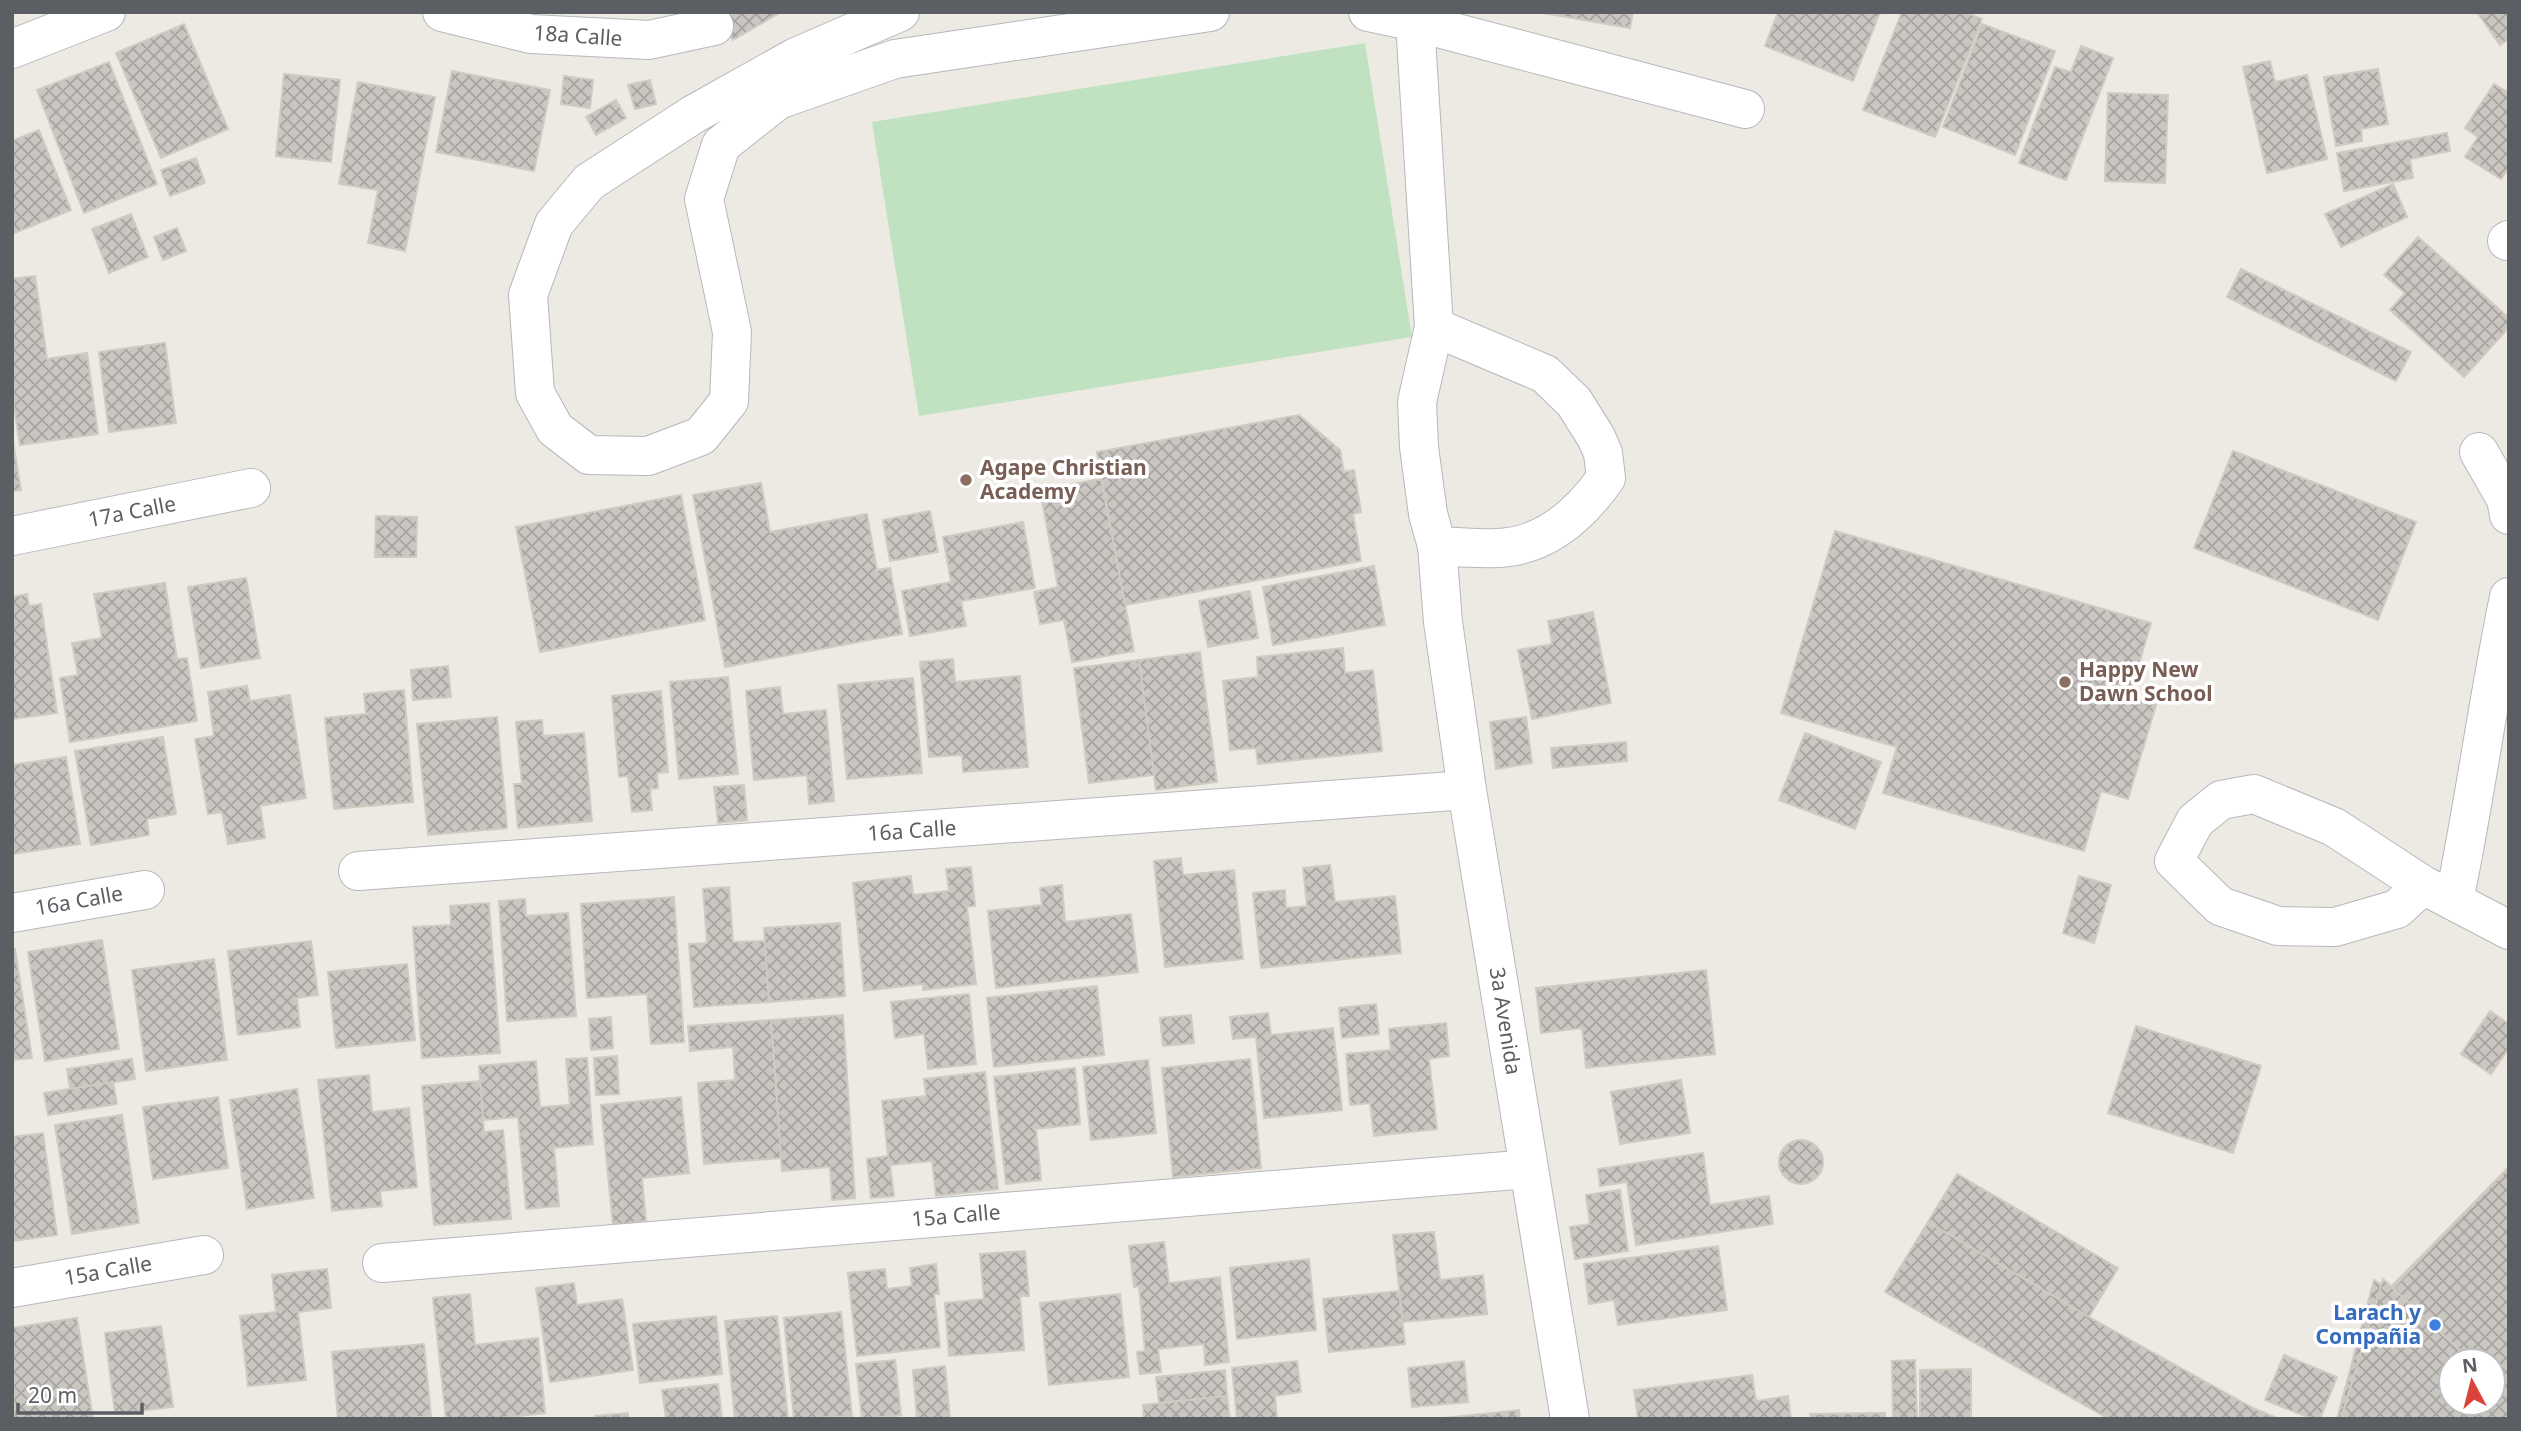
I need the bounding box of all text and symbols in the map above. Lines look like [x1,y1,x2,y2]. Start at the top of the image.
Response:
street label: 18a Calle [533,18,623,52]
place label: Agape Christian Academy [980,453,1147,505]
marker: Agape Christian Academy [958,472,974,488]
street label: 17a Calle [85,489,178,533]
place label: Happy New Dawn School [2079,655,2213,707]
marker: Happy New Dawn School [2057,674,2073,690]
street label: 16a Calle [867,813,957,847]
street label: 16a Calle [33,879,125,922]
street label: 3a Avenida [1484,965,1528,1077]
street label: 15a Calle [910,1197,1001,1233]
street label: 15a Calle [62,1249,154,1292]
place label: Larach y Compañia [2316,1298,2421,1350]
marker: Larach y Compañia [2427,1317,2443,1333]
north arrow [2437,1347,2507,1417]
text: N [2461,1351,2479,1379]
scale bar [18,1372,142,1416]
text: 20 m [28,1381,77,1409]

